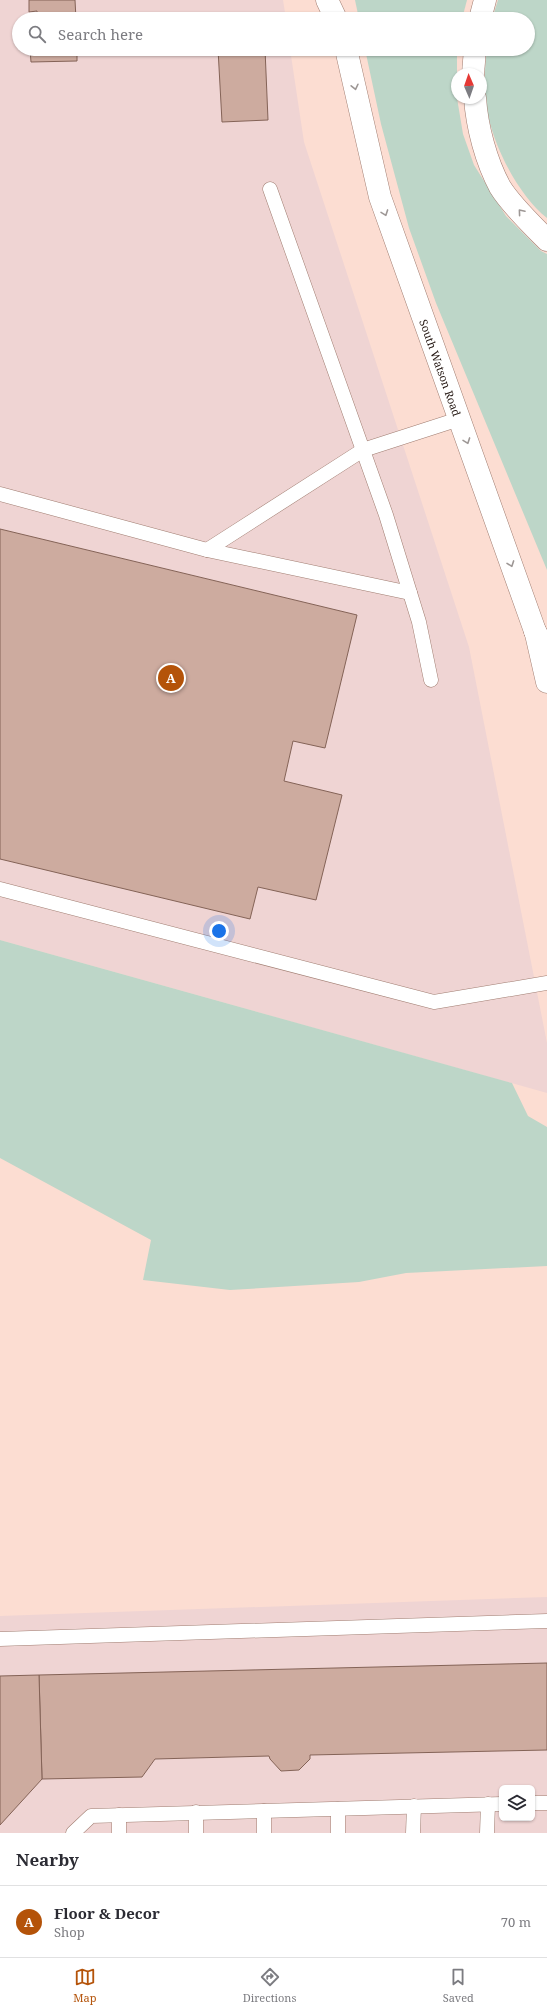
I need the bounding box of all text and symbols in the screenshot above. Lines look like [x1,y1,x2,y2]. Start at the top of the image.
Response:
search box [12,12,535,56]
icon: search [26,23,48,45]
text: Search here [58,24,143,44]
north arrow [451,68,487,104]
one-way arrow [350,84,358,90]
one-way arrow [518,209,525,216]
one-way arrow [381,210,389,217]
street label: South Watson Road [417,317,465,418]
one-way arrow [462,438,471,445]
one-way arrow [506,560,514,567]
pin: A [158,663,184,693]
your location [209,921,229,941]
map controls [499,1785,535,1821]
button: layers [499,1785,535,1821]
text: Nearby [16,1848,79,1871]
text: Floor & Decor [54,1903,160,1923]
text: A [24,1913,34,1931]
text: 70 m [501,1913,531,1931]
text: Shop [54,1923,85,1941]
tab: Map [73,1966,96,2005]
tab: Directions [243,1966,296,2005]
tab: Saved [443,1966,474,2005]

